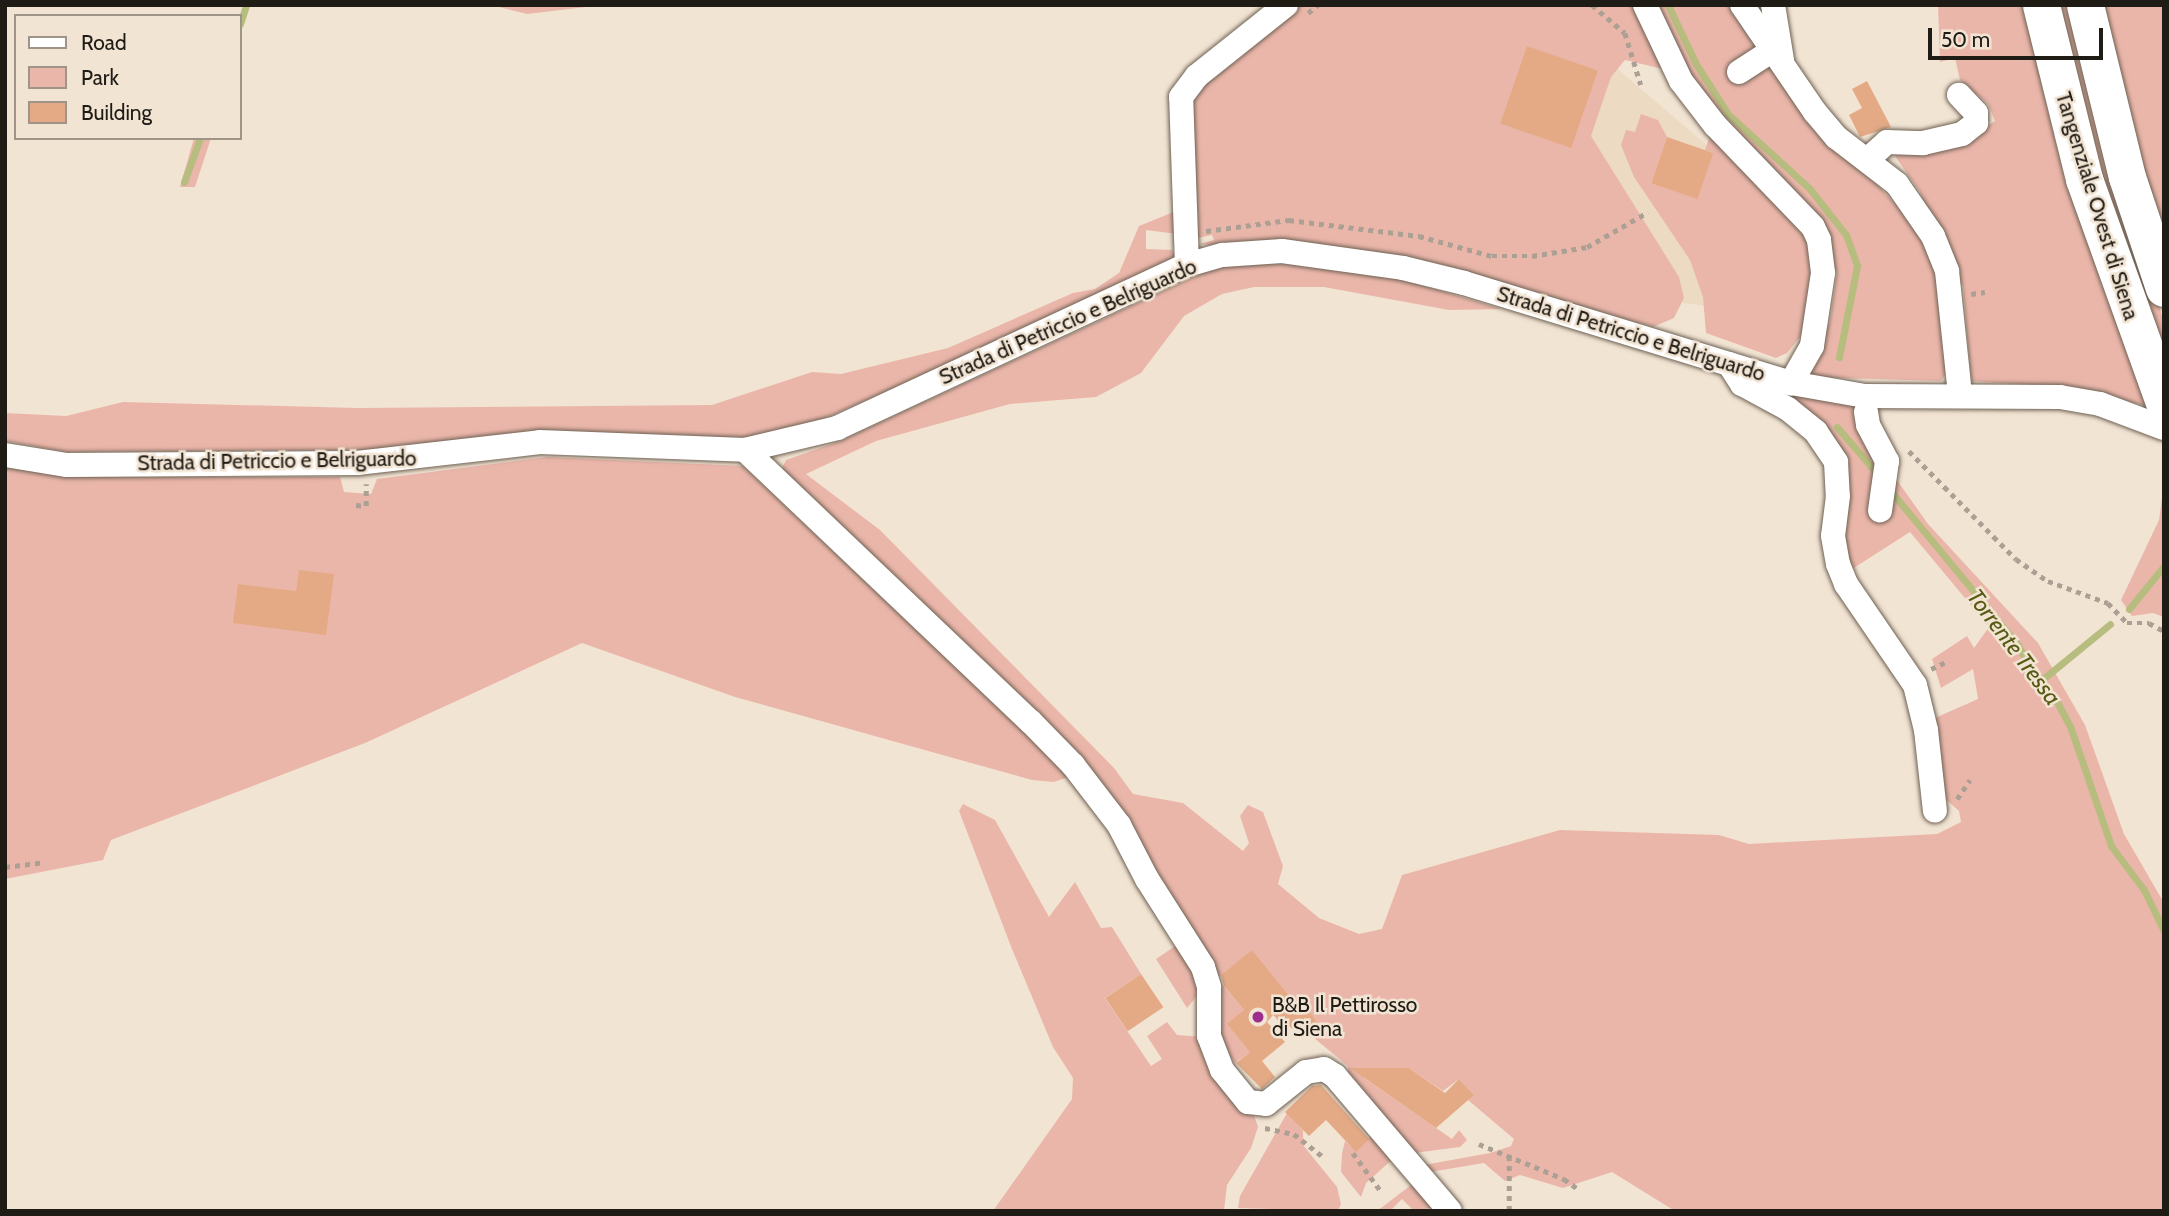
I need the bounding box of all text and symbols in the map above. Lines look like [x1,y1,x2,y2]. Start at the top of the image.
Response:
legend [14,14,242,140]
scale bar [1931,14,2106,58]
text: 50 m [1941,27,1990,52]
text: Road [81,30,127,55]
text: Park [81,65,119,90]
street label: Tangenziale Ovest di Siena [2050,89,2144,323]
text: Building [81,100,152,125]
street label: Strada di Petriccio e Belriguardo [935,254,1201,390]
street label: Strada di Petriccio e Belriguardo [1494,281,1768,387]
street label: Strada di Petriccio e Belriguardo [137,446,417,476]
water label: Torrente Tressa [1961,583,2067,711]
place label: B&B Il Pettirosso di Siena [1272,992,1417,1042]
marker: B&B Il Pettirosso di Siena [1250,1009,1266,1025]

